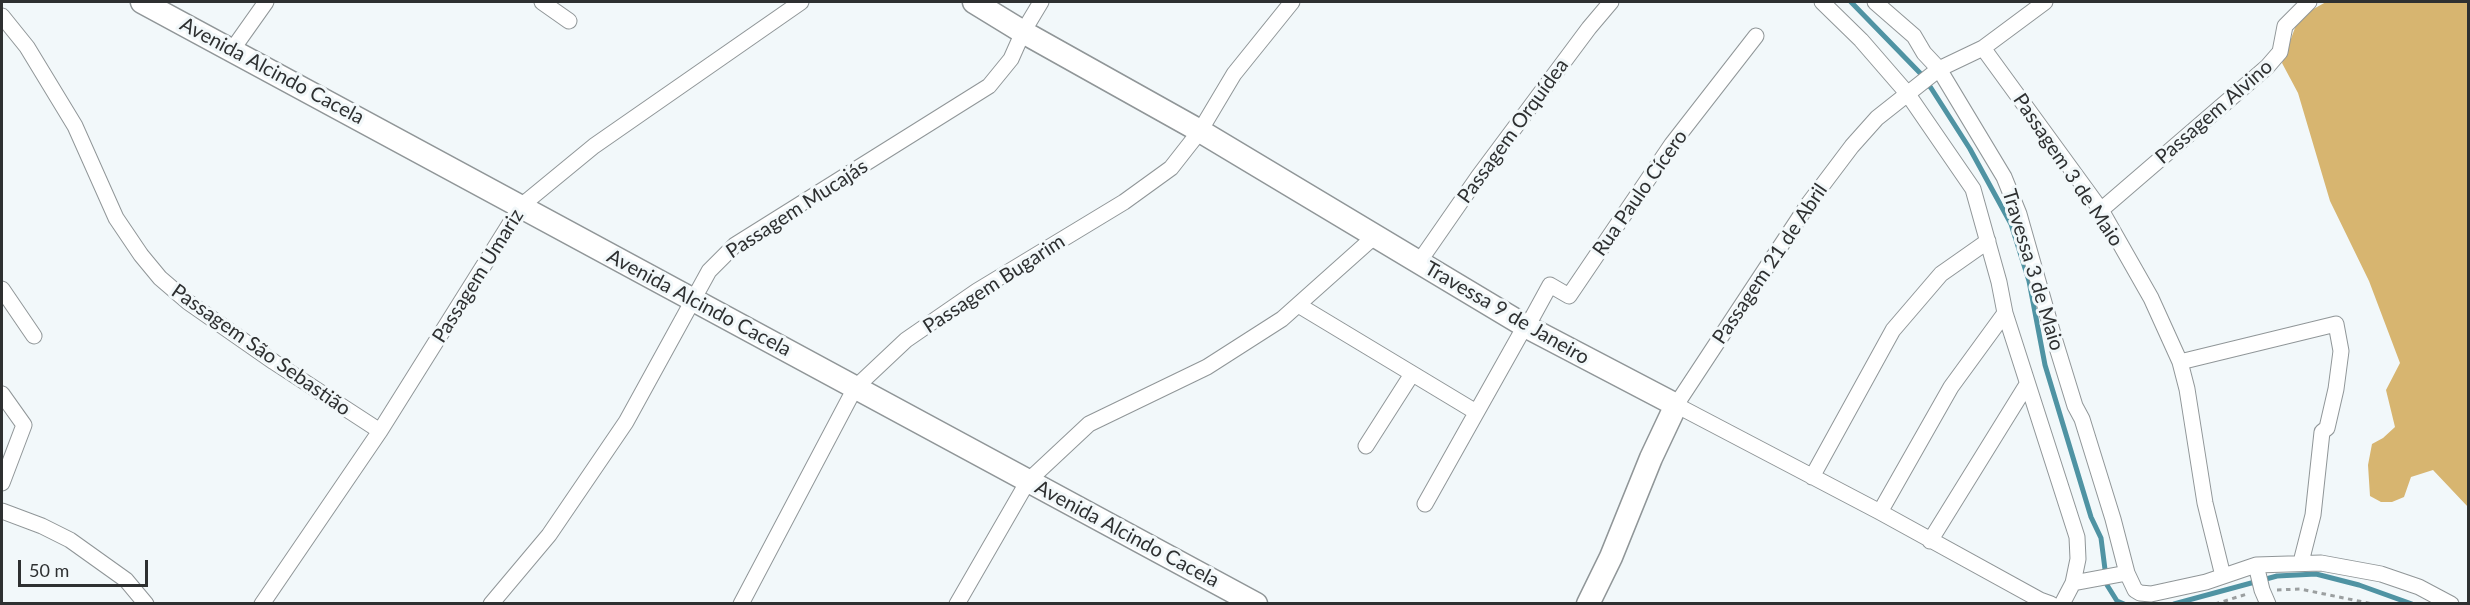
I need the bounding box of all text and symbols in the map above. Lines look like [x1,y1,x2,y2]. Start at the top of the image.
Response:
street label: Avenida Alcindo Cacela [176,12,368,130]
street label: Passagem Orquídea [1453,54,1573,208]
street label: Passagem Alvino [2151,55,2277,169]
street label: Passagem 3 de Maio [2008,89,2128,251]
street label: Rua Paulo Cícero [1588,125,1692,261]
street label: Passagem Mucajás [722,154,872,264]
street label: Passagem 21 de Abril [1707,179,1833,349]
street label: Travessa 3 de Maio [1997,186,2069,354]
street label: Passagem Umariz [427,205,529,347]
street label: Passagem Bugarim [919,229,1069,339]
street label: Avenida Alcindo Cacela [603,244,795,362]
street label: Travessa 9 de Janeiro [1421,256,1593,370]
street label: Passagem São Sebastião [167,279,355,421]
street label: Avenida Alcindo Cacela [1031,475,1223,593]
scale bar [21,548,152,586]
text: 50 m [29,559,69,581]

